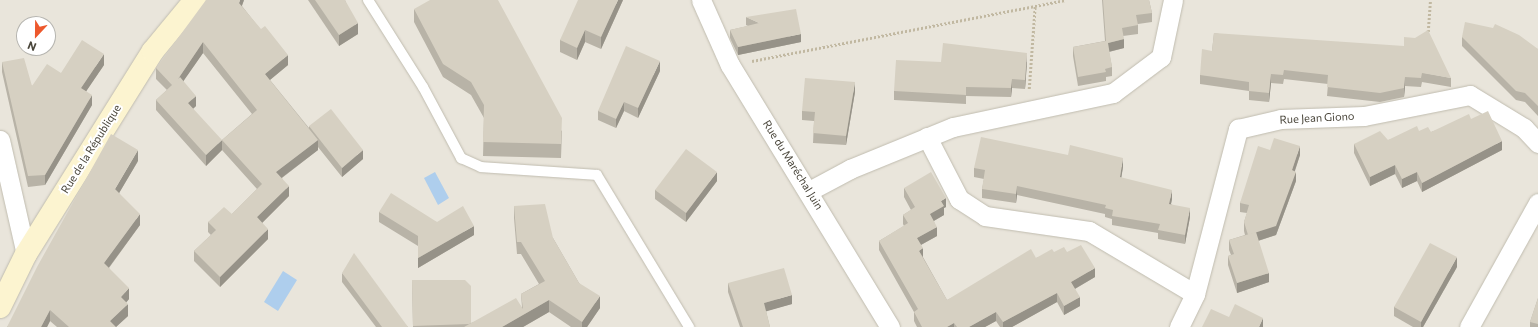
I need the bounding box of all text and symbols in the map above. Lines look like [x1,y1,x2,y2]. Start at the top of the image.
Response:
north arrow [16,16,56,56]
text: N [25,39,38,54]
street label: Rue de la République [58,102,124,196]
street label: Rue Jean Giono [1279,109,1355,127]
street label: Rue du Maréchal Juin [760,118,826,212]

